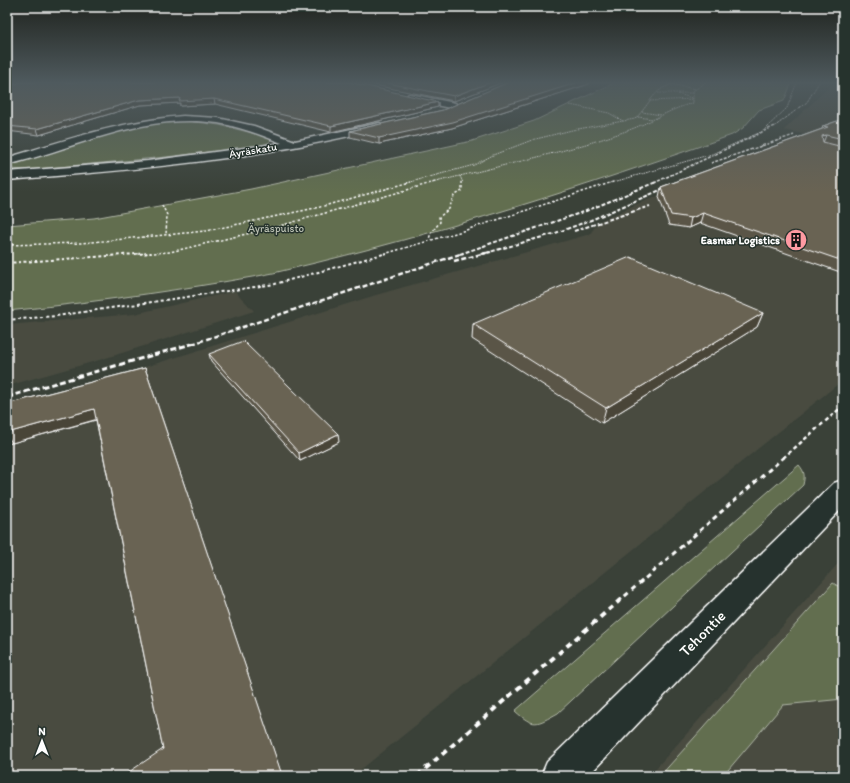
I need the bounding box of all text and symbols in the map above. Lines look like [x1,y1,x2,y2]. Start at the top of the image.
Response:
street label: Äyräskatu [228,140,278,161]
park label: Äyräspuisto [248,222,305,235]
building icon: Easmar Logistics [783,227,809,253]
place label: Easmar Logistics [701,234,780,248]
street label: Tehontie [675,606,730,661]
north arrow [22,721,62,761]
text: N [38,725,46,738]

